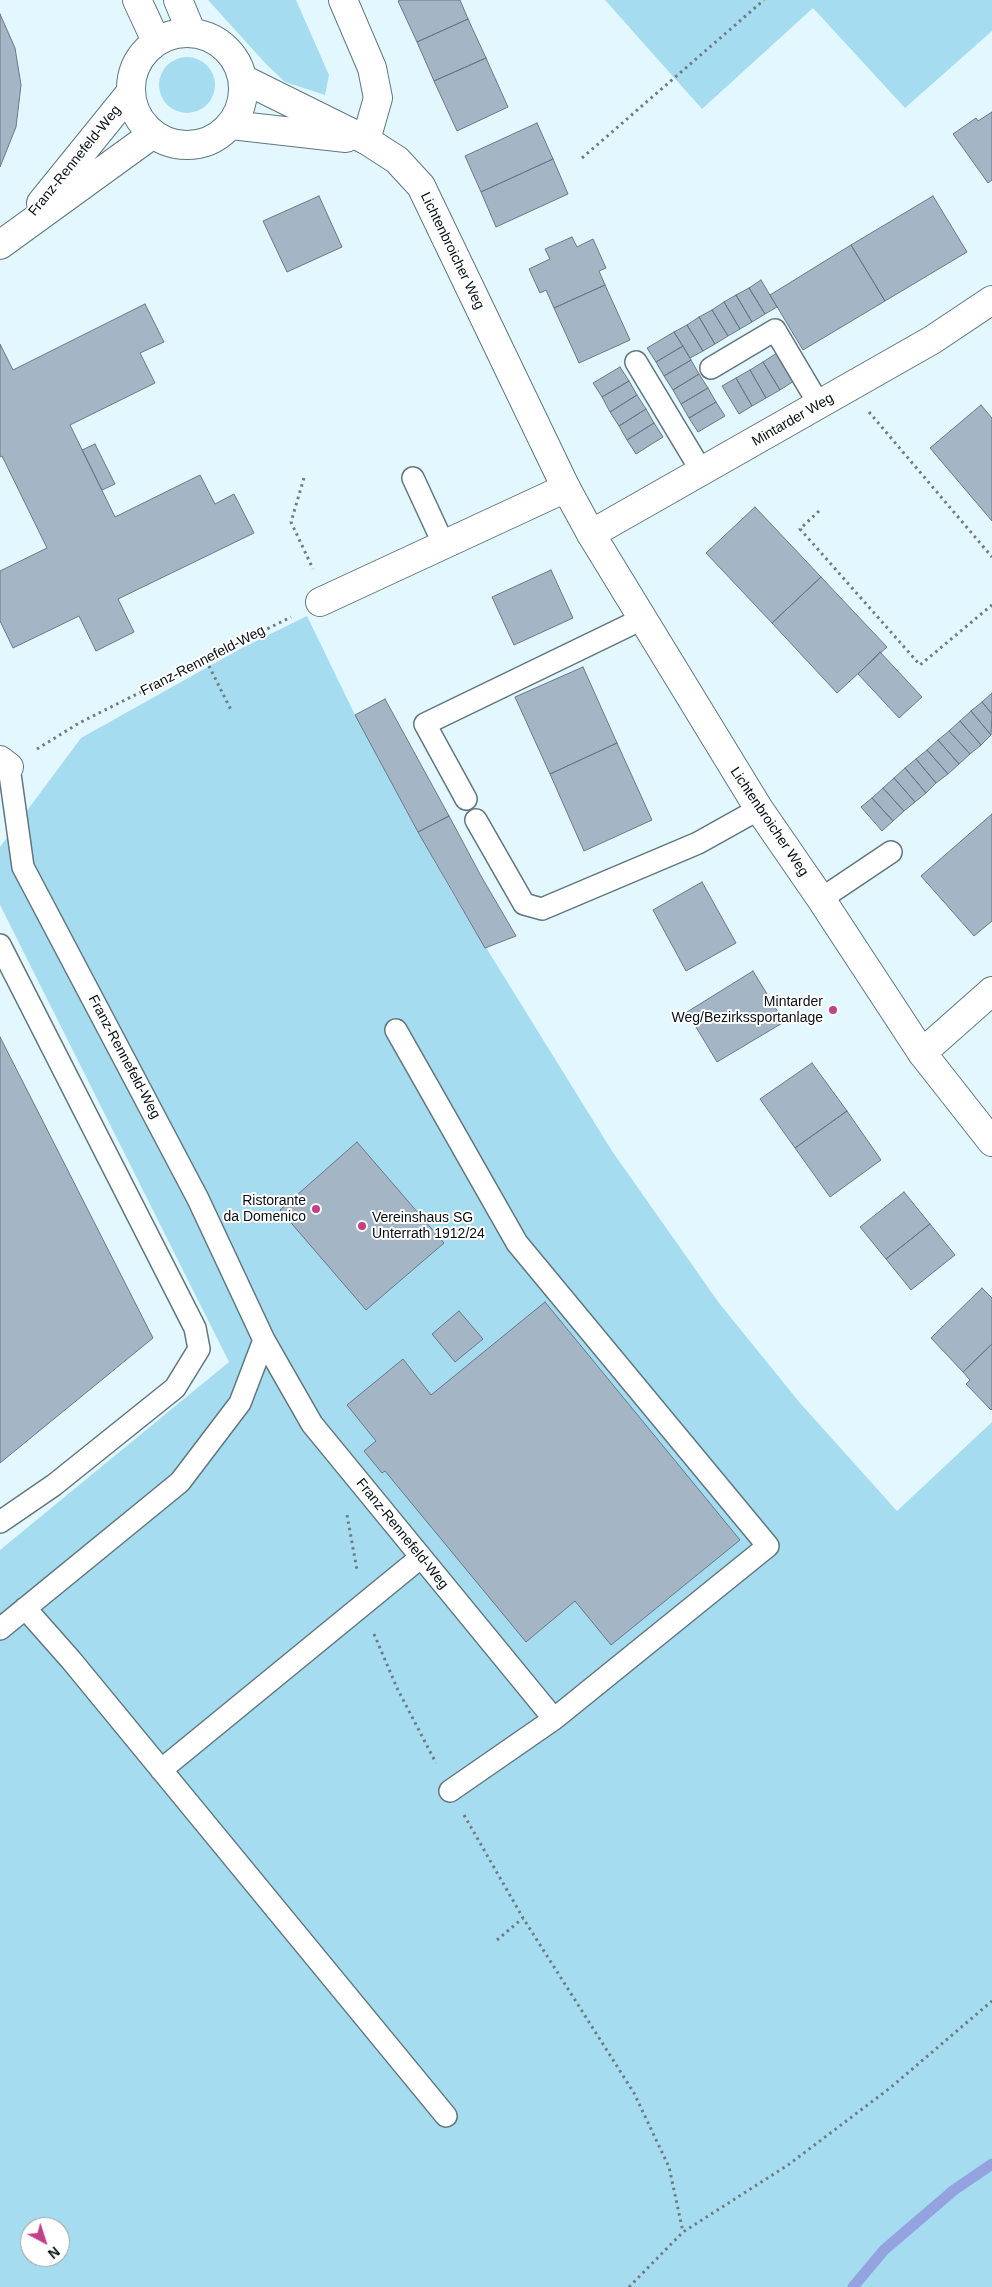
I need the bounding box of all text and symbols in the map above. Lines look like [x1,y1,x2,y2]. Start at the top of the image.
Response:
street label: Franz-Rennefeld-Weg [25,102,125,220]
street label: Lichtenbroicher Weg [416,190,488,312]
street label: Mintarder Weg [749,390,837,450]
street label: Franz-Rennefeld-Weg [138,622,268,700]
street label: Lichtenbroicher Weg [726,764,812,880]
street label: Franz-Rennefeld-Weg [84,992,164,1122]
place label: Mintarder Weg/Bezirkssportanlage [672,994,823,1026]
marker: Mintarder Weg/Bezirkssportanlage [827,1004,839,1016]
place label: Ristorante da Domenico [224,1193,306,1226]
marker: Ristorante da Domenico [310,1203,322,1215]
place label: Vereinshaus SG Unterrath 1912/24 [372,1210,485,1242]
marker: Vereinshaus SG Unterrath 1912/24 [356,1220,368,1232]
street label: Franz-Rennefeld-Weg [352,1475,452,1593]
north arrow [20,2217,70,2267]
text: N [45,2243,63,2262]

